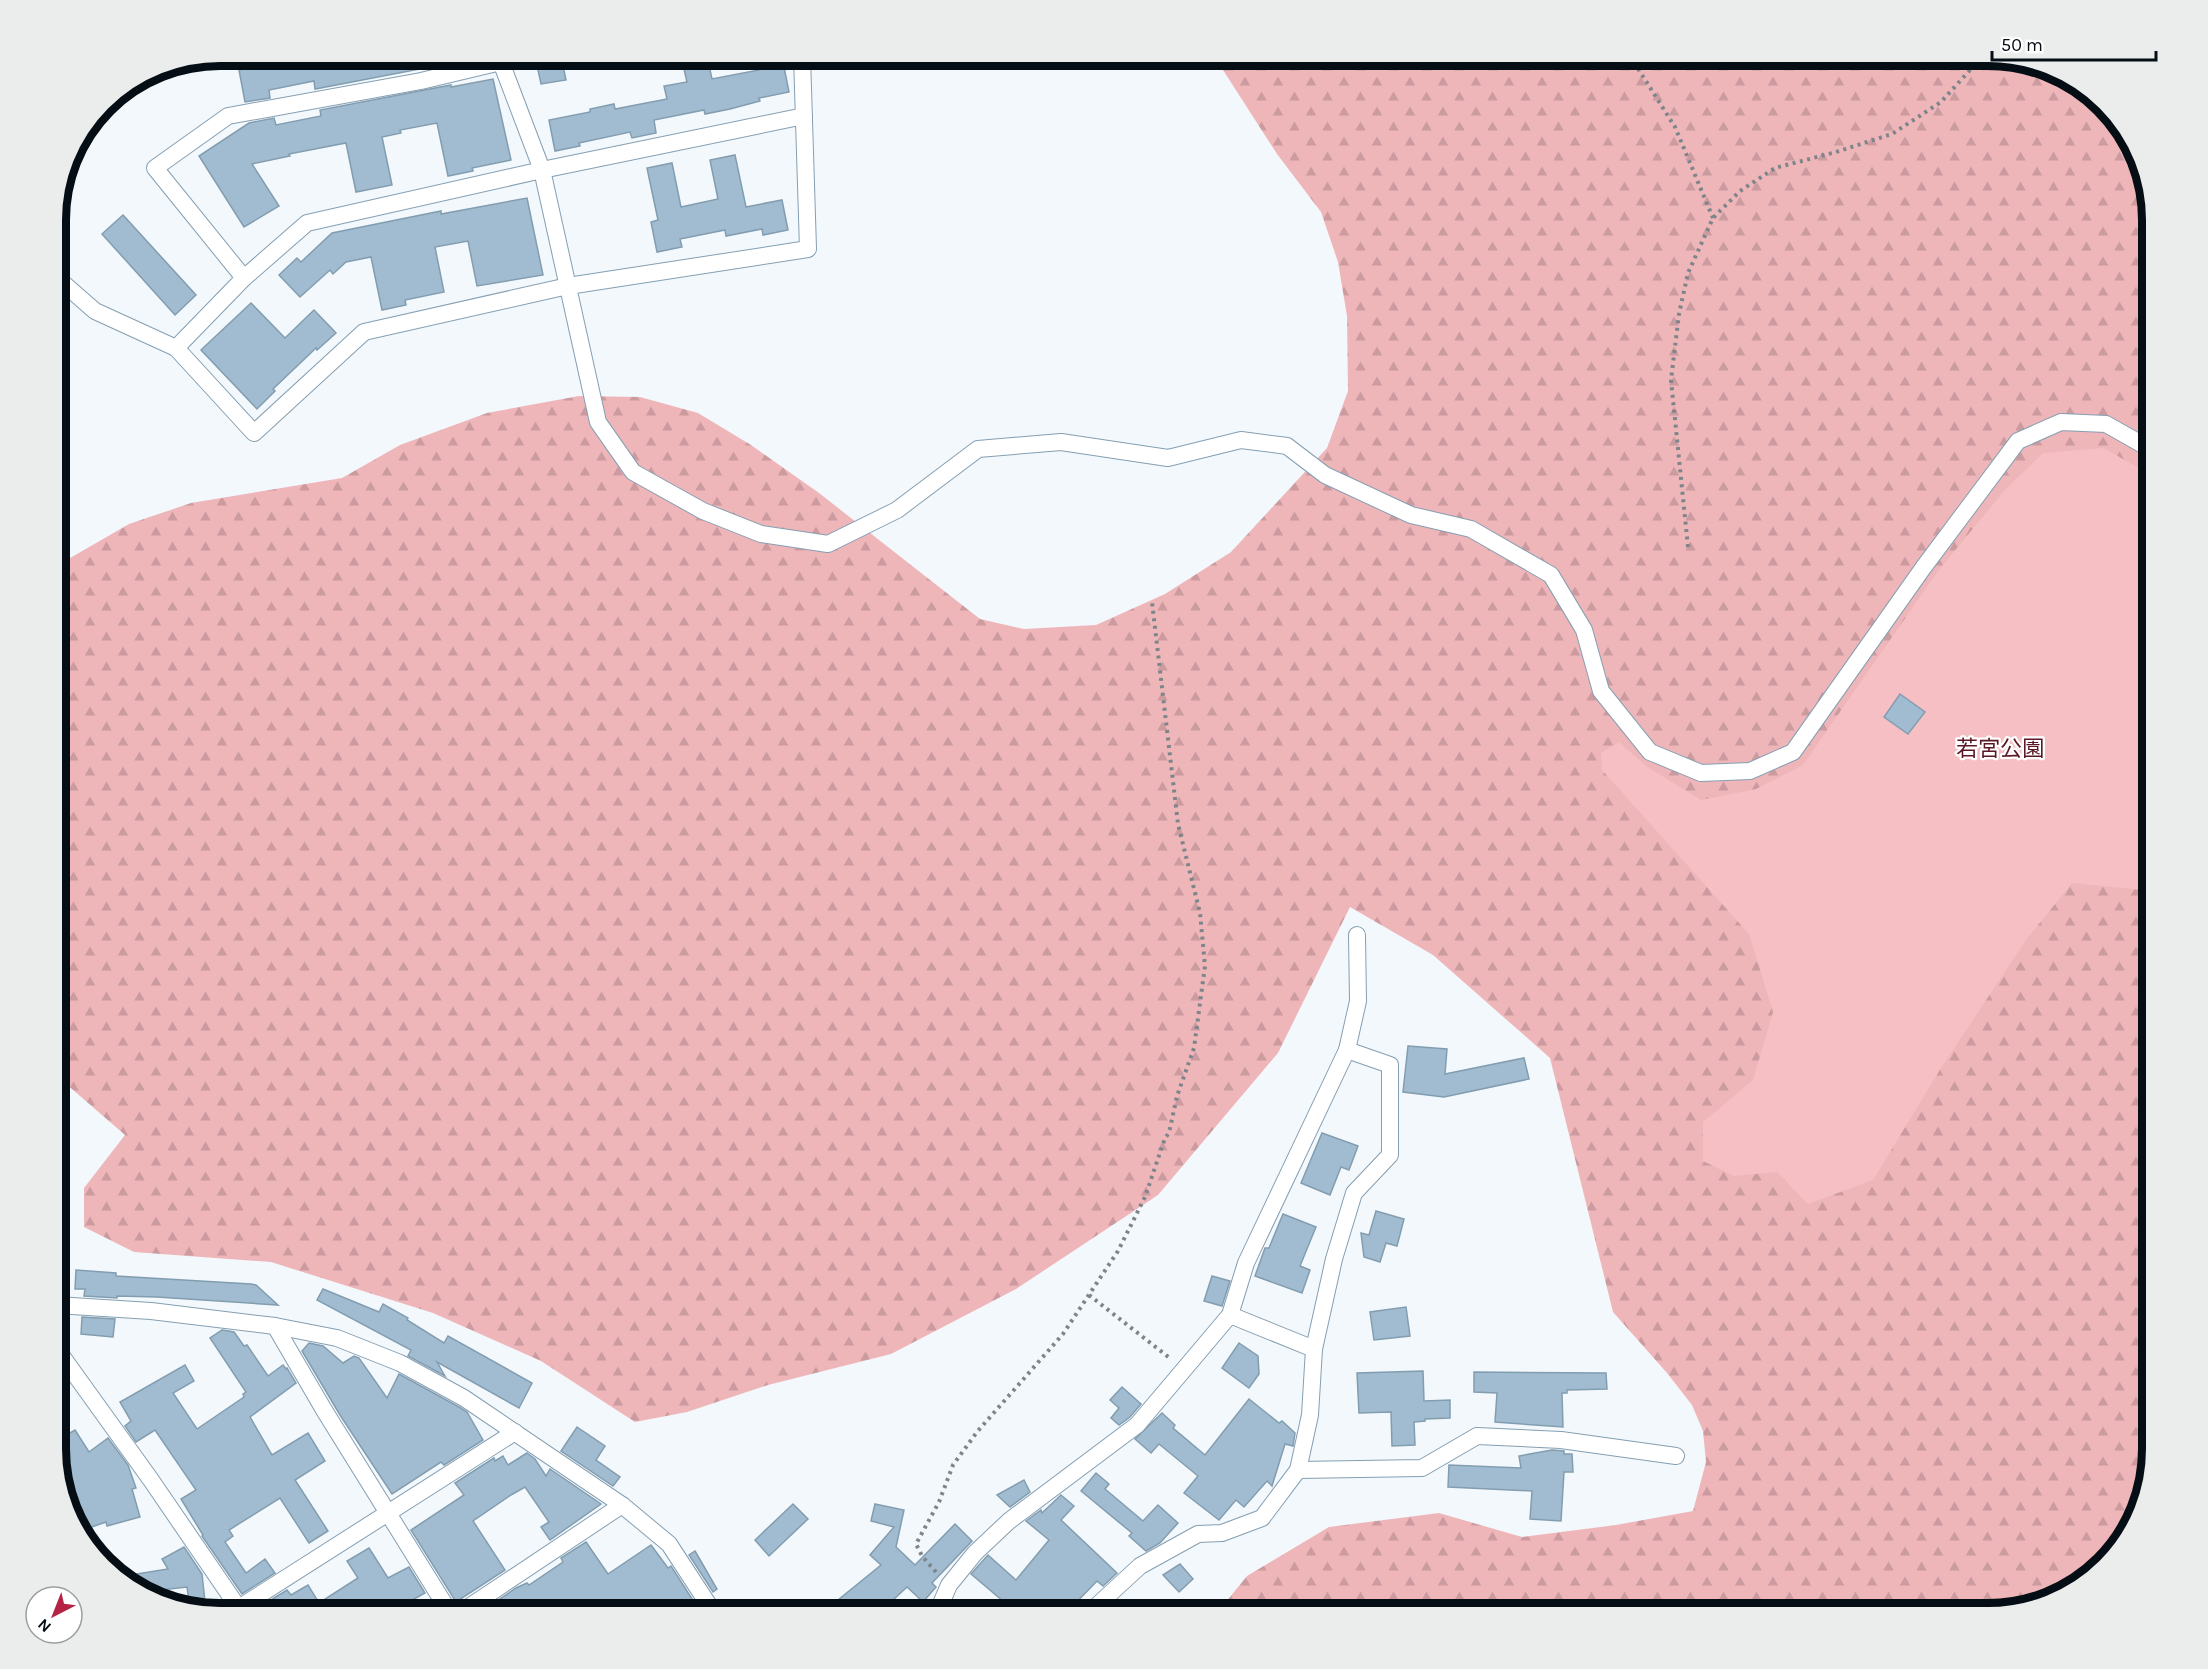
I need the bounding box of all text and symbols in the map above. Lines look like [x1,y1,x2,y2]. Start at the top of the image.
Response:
scale bar [1992,24,2156,62]
text: 50 m [2001,34,2043,56]
park label: 若宮公園 [1956,736,2044,762]
north arrow [24,1585,84,1645]
text: N [34,1615,55,1637]

